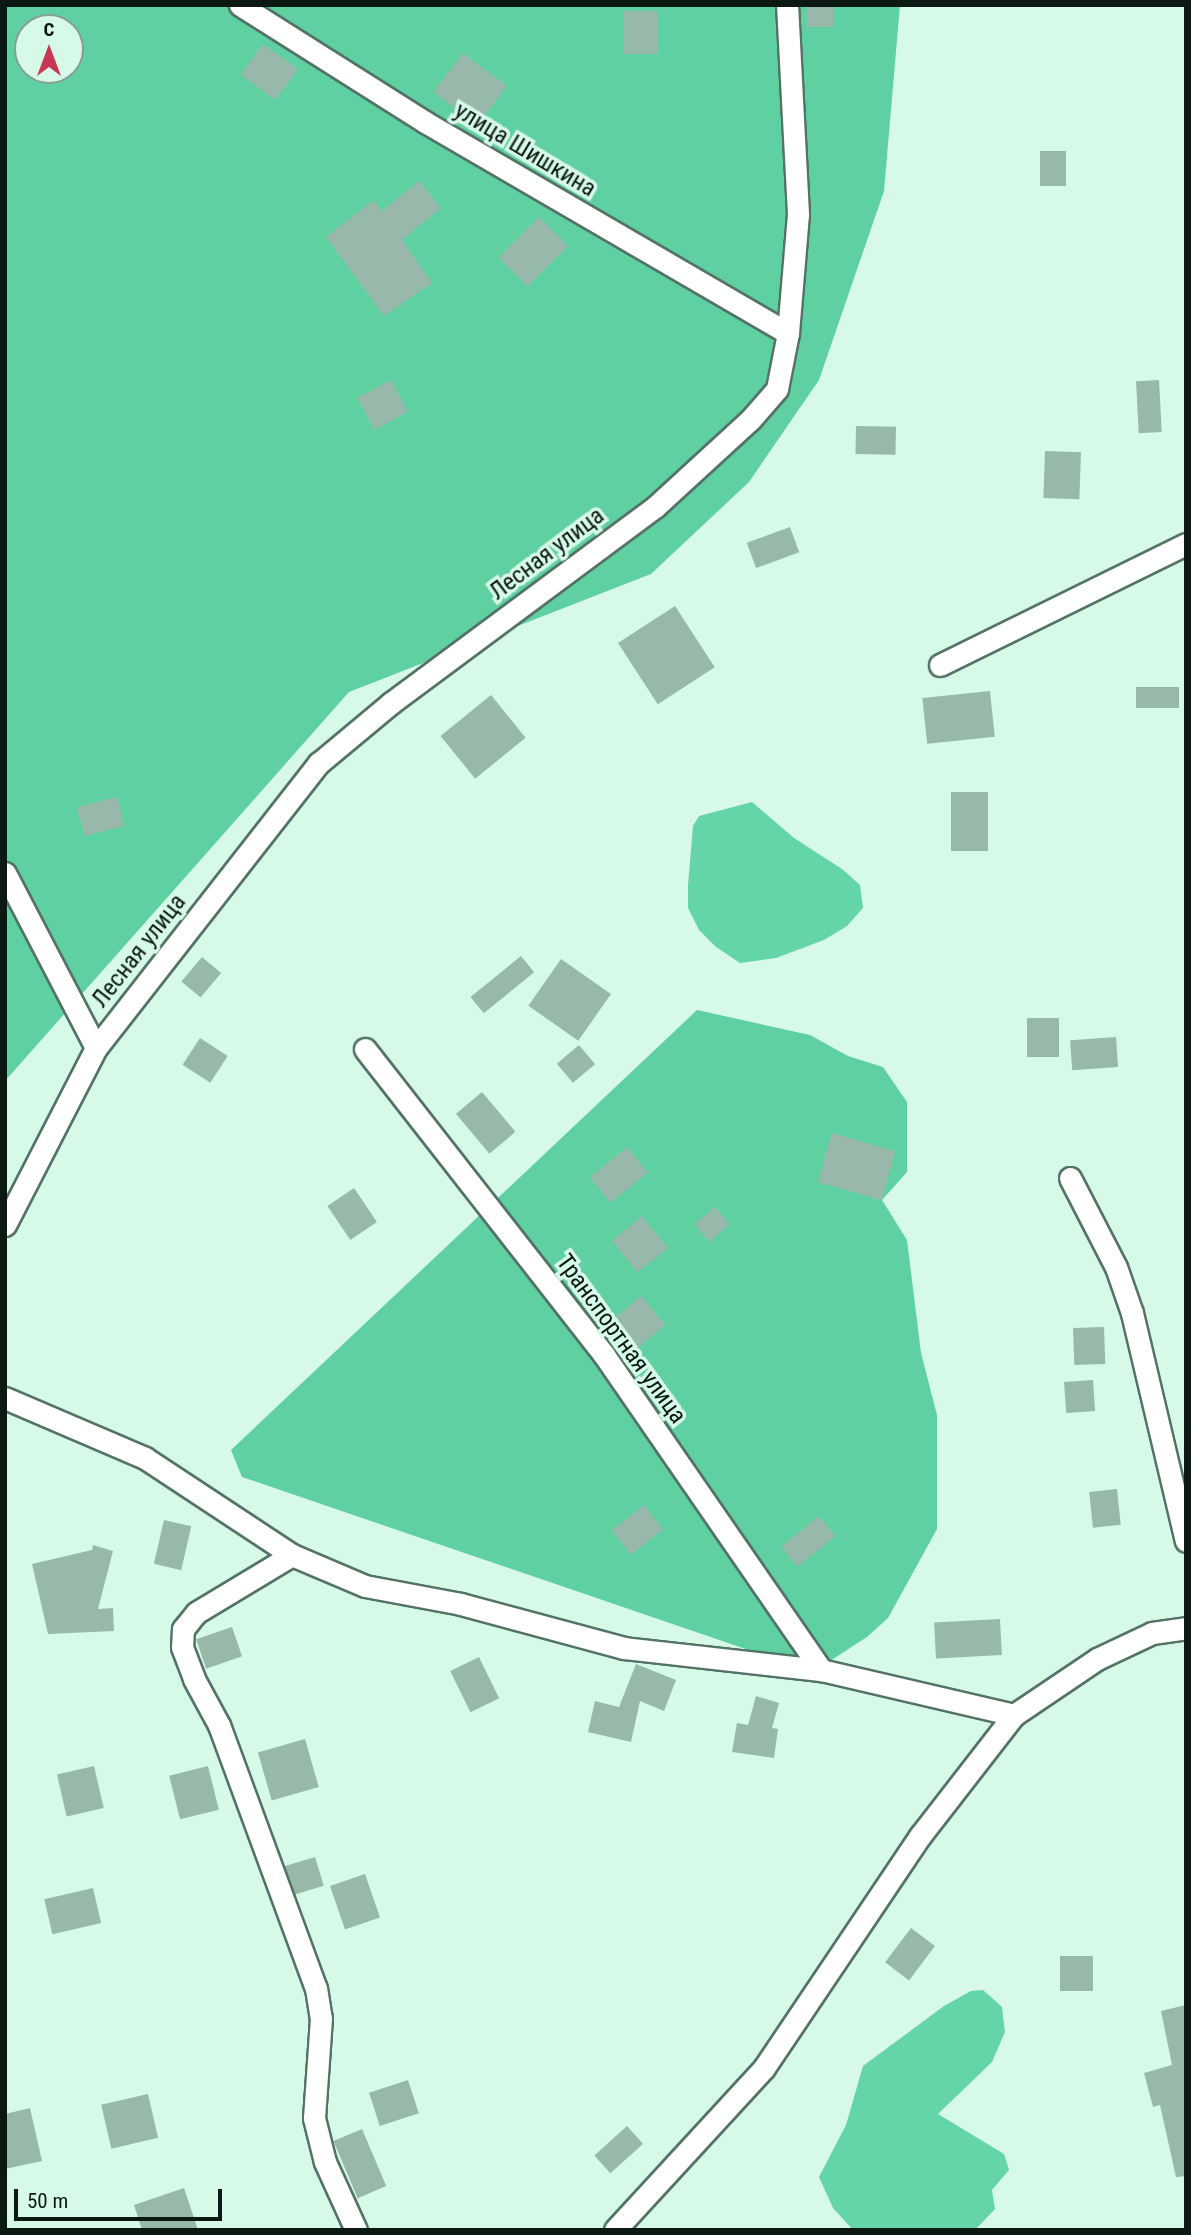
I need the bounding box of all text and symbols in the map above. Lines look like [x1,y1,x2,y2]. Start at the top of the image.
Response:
north arrow [14,14,84,84]
text: С [44,18,54,41]
street label: улица Шишкина [449,97,601,203]
street label: Лесная улица [484,502,610,606]
street label: Лесная улица [86,889,192,1013]
street label: Транспортная улица [550,1249,692,1429]
scale bar [18,2176,226,2220]
text: 50 m [27,2189,68,2213]

